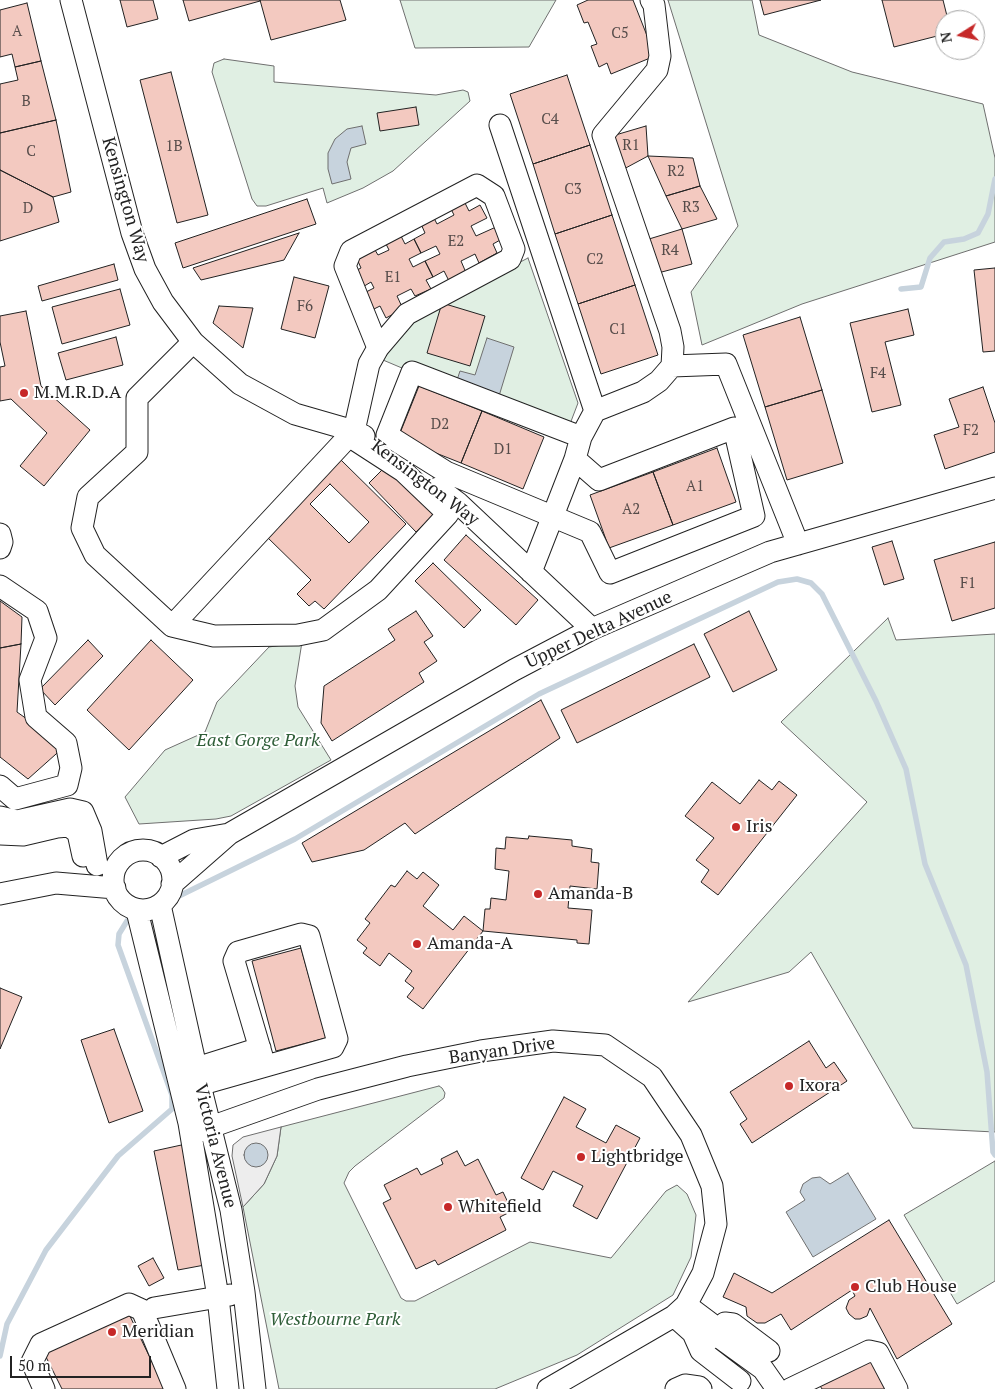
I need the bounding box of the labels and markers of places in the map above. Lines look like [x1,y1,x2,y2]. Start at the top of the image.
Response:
place label: M.M.R.D.A [34,382,121,404]
marker: M.M.R.D.A [18,387,30,399]
place label: Iris [746,816,772,838]
marker: Iris [730,821,742,833]
place label: Amanda-B [548,883,633,905]
marker: Amanda-B [532,888,544,900]
place label: Amanda-A [427,933,513,955]
marker: Amanda-A [411,938,423,950]
place label: Ixora [799,1075,840,1097]
marker: Ixora [783,1080,795,1092]
place label: Lightbridge [591,1146,684,1168]
marker: Lightbridge [575,1151,587,1163]
place label: Whitefield [458,1196,542,1218]
marker: Whitefield [442,1201,454,1213]
place label: Club House [865,1276,957,1298]
marker: Club House [849,1281,861,1293]
place label: Meridian [122,1321,194,1343]
marker: Meridian [106,1326,118,1338]

